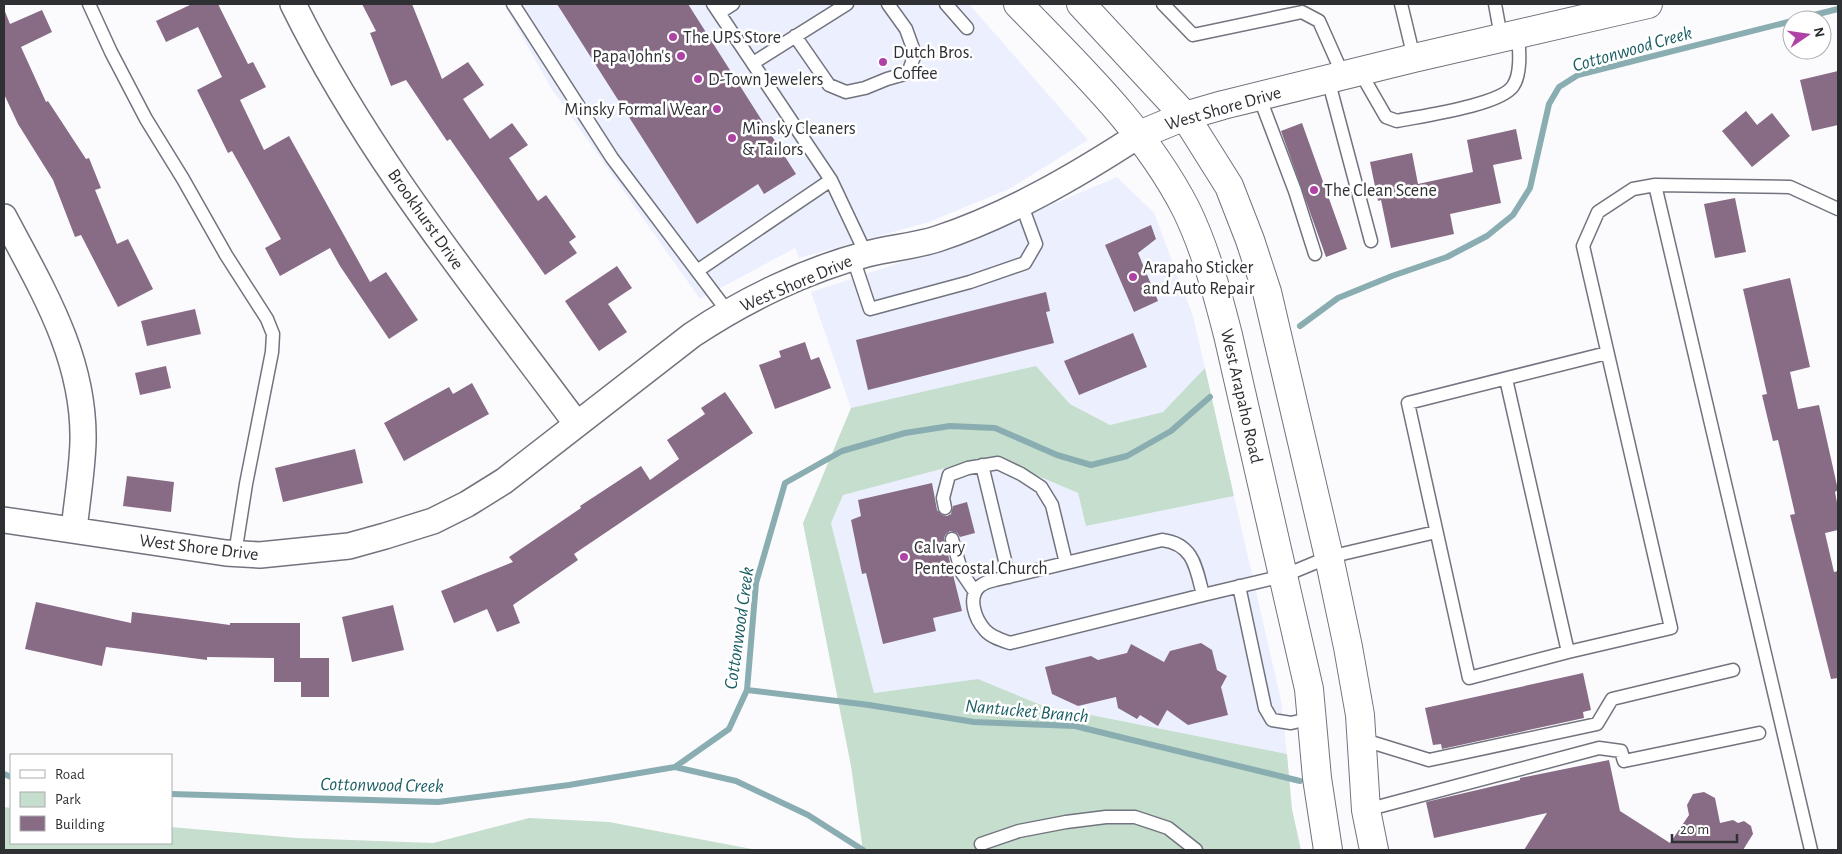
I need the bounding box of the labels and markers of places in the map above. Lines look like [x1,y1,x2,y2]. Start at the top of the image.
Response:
place label: The UPS Store [683,29,781,47]
marker: The UPS Store [667,31,679,43]
place label: Dutch Bros. Coffee [893,44,973,83]
place label: Papa John's [592,48,671,66]
marker: Papa John's [675,50,687,62]
marker: Dutch Bros. Coffee [877,56,889,68]
place label: D-Town Jewelers [708,71,823,89]
marker: D-Town Jewelers [692,73,704,85]
place label: Minsky Formal Wear [564,101,707,119]
marker: Minsky Formal Wear [711,103,723,115]
place label: Minsky Cleaners & Tailors [742,120,856,159]
marker: Minsky Cleaners & Tailors [726,132,738,144]
place label: The Clean Scene [1324,182,1437,200]
marker: The Clean Scene [1308,184,1320,196]
place label: Arapaho Sticker and Auto Repair [1143,259,1255,298]
marker: Arapaho Sticker and Auto Repair [1127,271,1139,283]
place label: Calvary Pentecostal Church [914,539,1048,578]
marker: Calvary Pentecostal Church [898,551,910,563]

